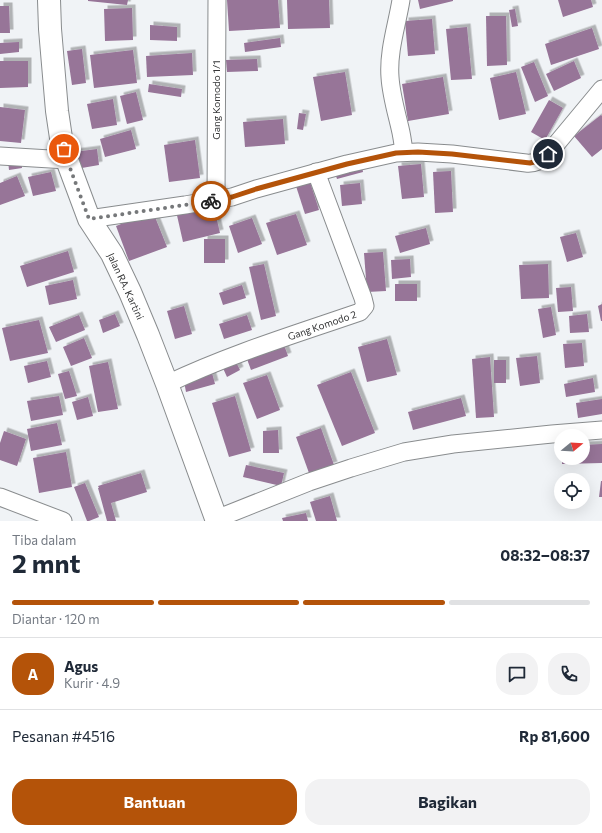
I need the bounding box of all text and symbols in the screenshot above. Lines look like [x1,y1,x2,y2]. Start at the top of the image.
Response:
street label: Gang Komodo 1/1 [210,60,222,140]
pin [47,132,81,166]
pin [531,137,565,171]
icon: bag [53,138,75,160]
icon: home [537,143,559,165]
courier [191,181,231,221]
icon: bike [200,190,222,212]
street label: Jalan RA. Kartini [105,251,147,321]
street label: Gang Komodo 2 [286,307,358,342]
north arrow [554,429,590,465]
map controls [554,429,590,509]
button: locate [554,473,590,509]
text: Tiba dalam [12,532,76,548]
text: 08:32–08:37 [500,546,590,564]
text: 2 mnt [12,547,80,578]
text: Diantar · 120 m [12,611,100,627]
button: chat [496,653,538,695]
button: phone [548,653,590,695]
text: Agus [64,657,98,675]
text: A [28,665,38,683]
text: Kurir · 4.9 [64,675,120,691]
text: Pesanan #4516 [12,727,115,745]
text: Rp 81,600 [519,727,590,745]
button: Bantuan [12,779,297,825]
button: Bagikan [305,779,590,825]

